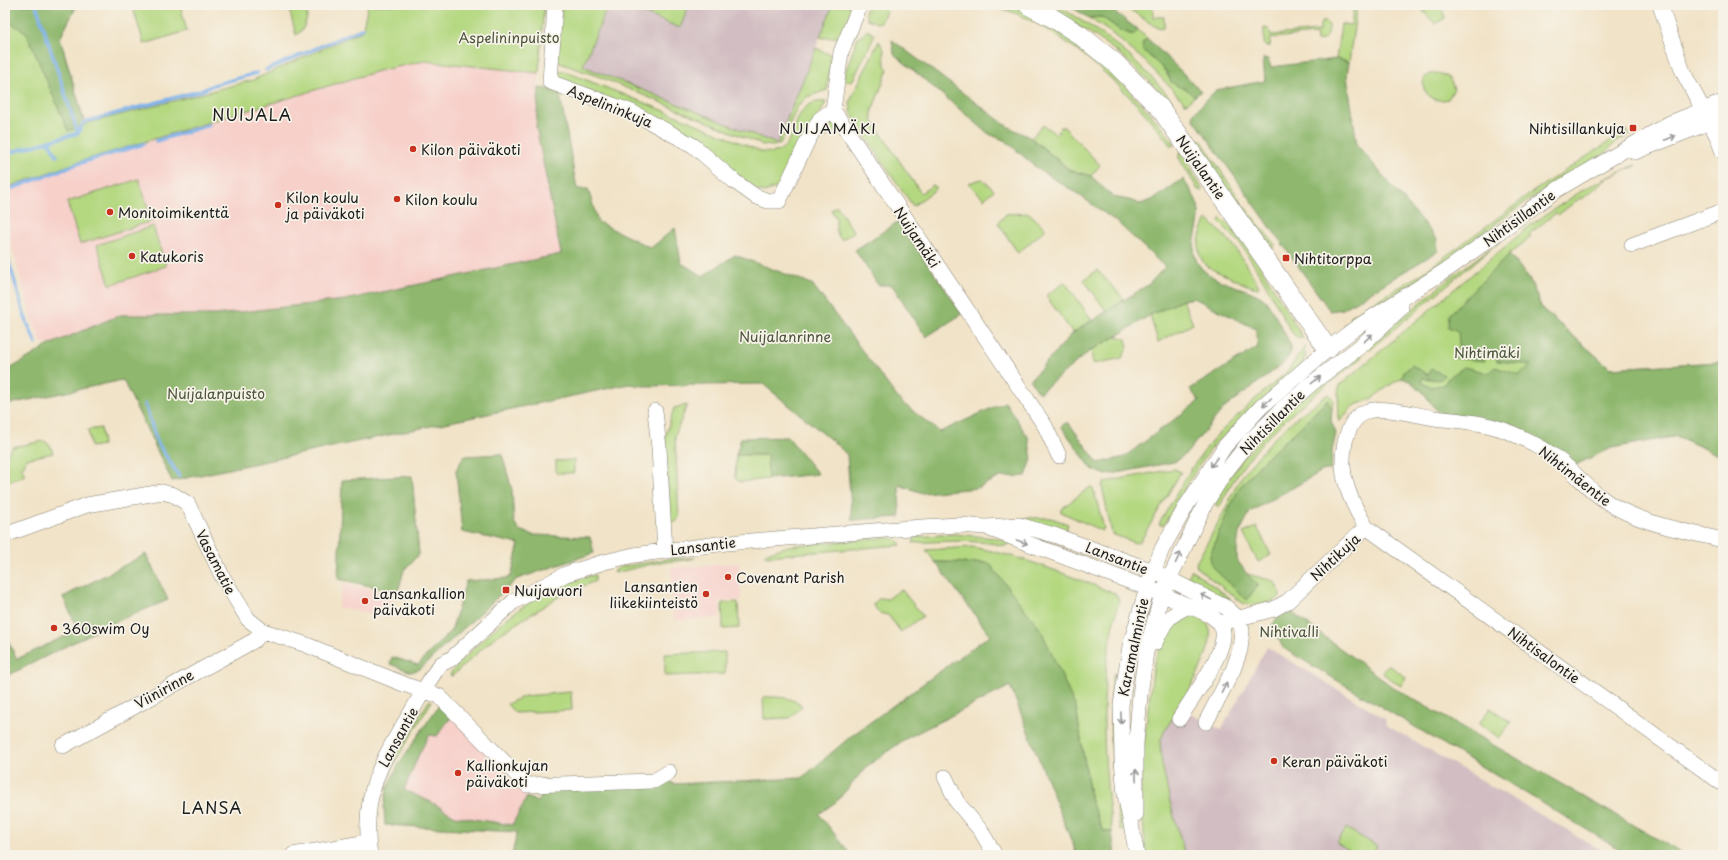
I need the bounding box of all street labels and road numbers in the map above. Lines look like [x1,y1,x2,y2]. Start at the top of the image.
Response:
street label: Aspelininkuja [564,79,656,133]
street label: Nuijalantie [1171,131,1231,203]
street label: Nihtisillantie [1479,185,1559,251]
street label: Nuijamäki [889,202,945,272]
street label: Nihtisillantie [1235,385,1309,459]
street label: Nihtimäentie [1534,441,1616,511]
street label: Vasamatie [191,526,241,598]
street label: Nihtikuja [1305,528,1365,586]
street label: Lansantie [669,532,737,560]
street label: Lansantie [1083,536,1151,580]
street label: Karamalmintie [1112,596,1154,698]
street label: Nihtisalontie [1504,622,1584,688]
street label: Viinirinne [131,664,198,714]
street label: Lansantie [373,703,423,771]

